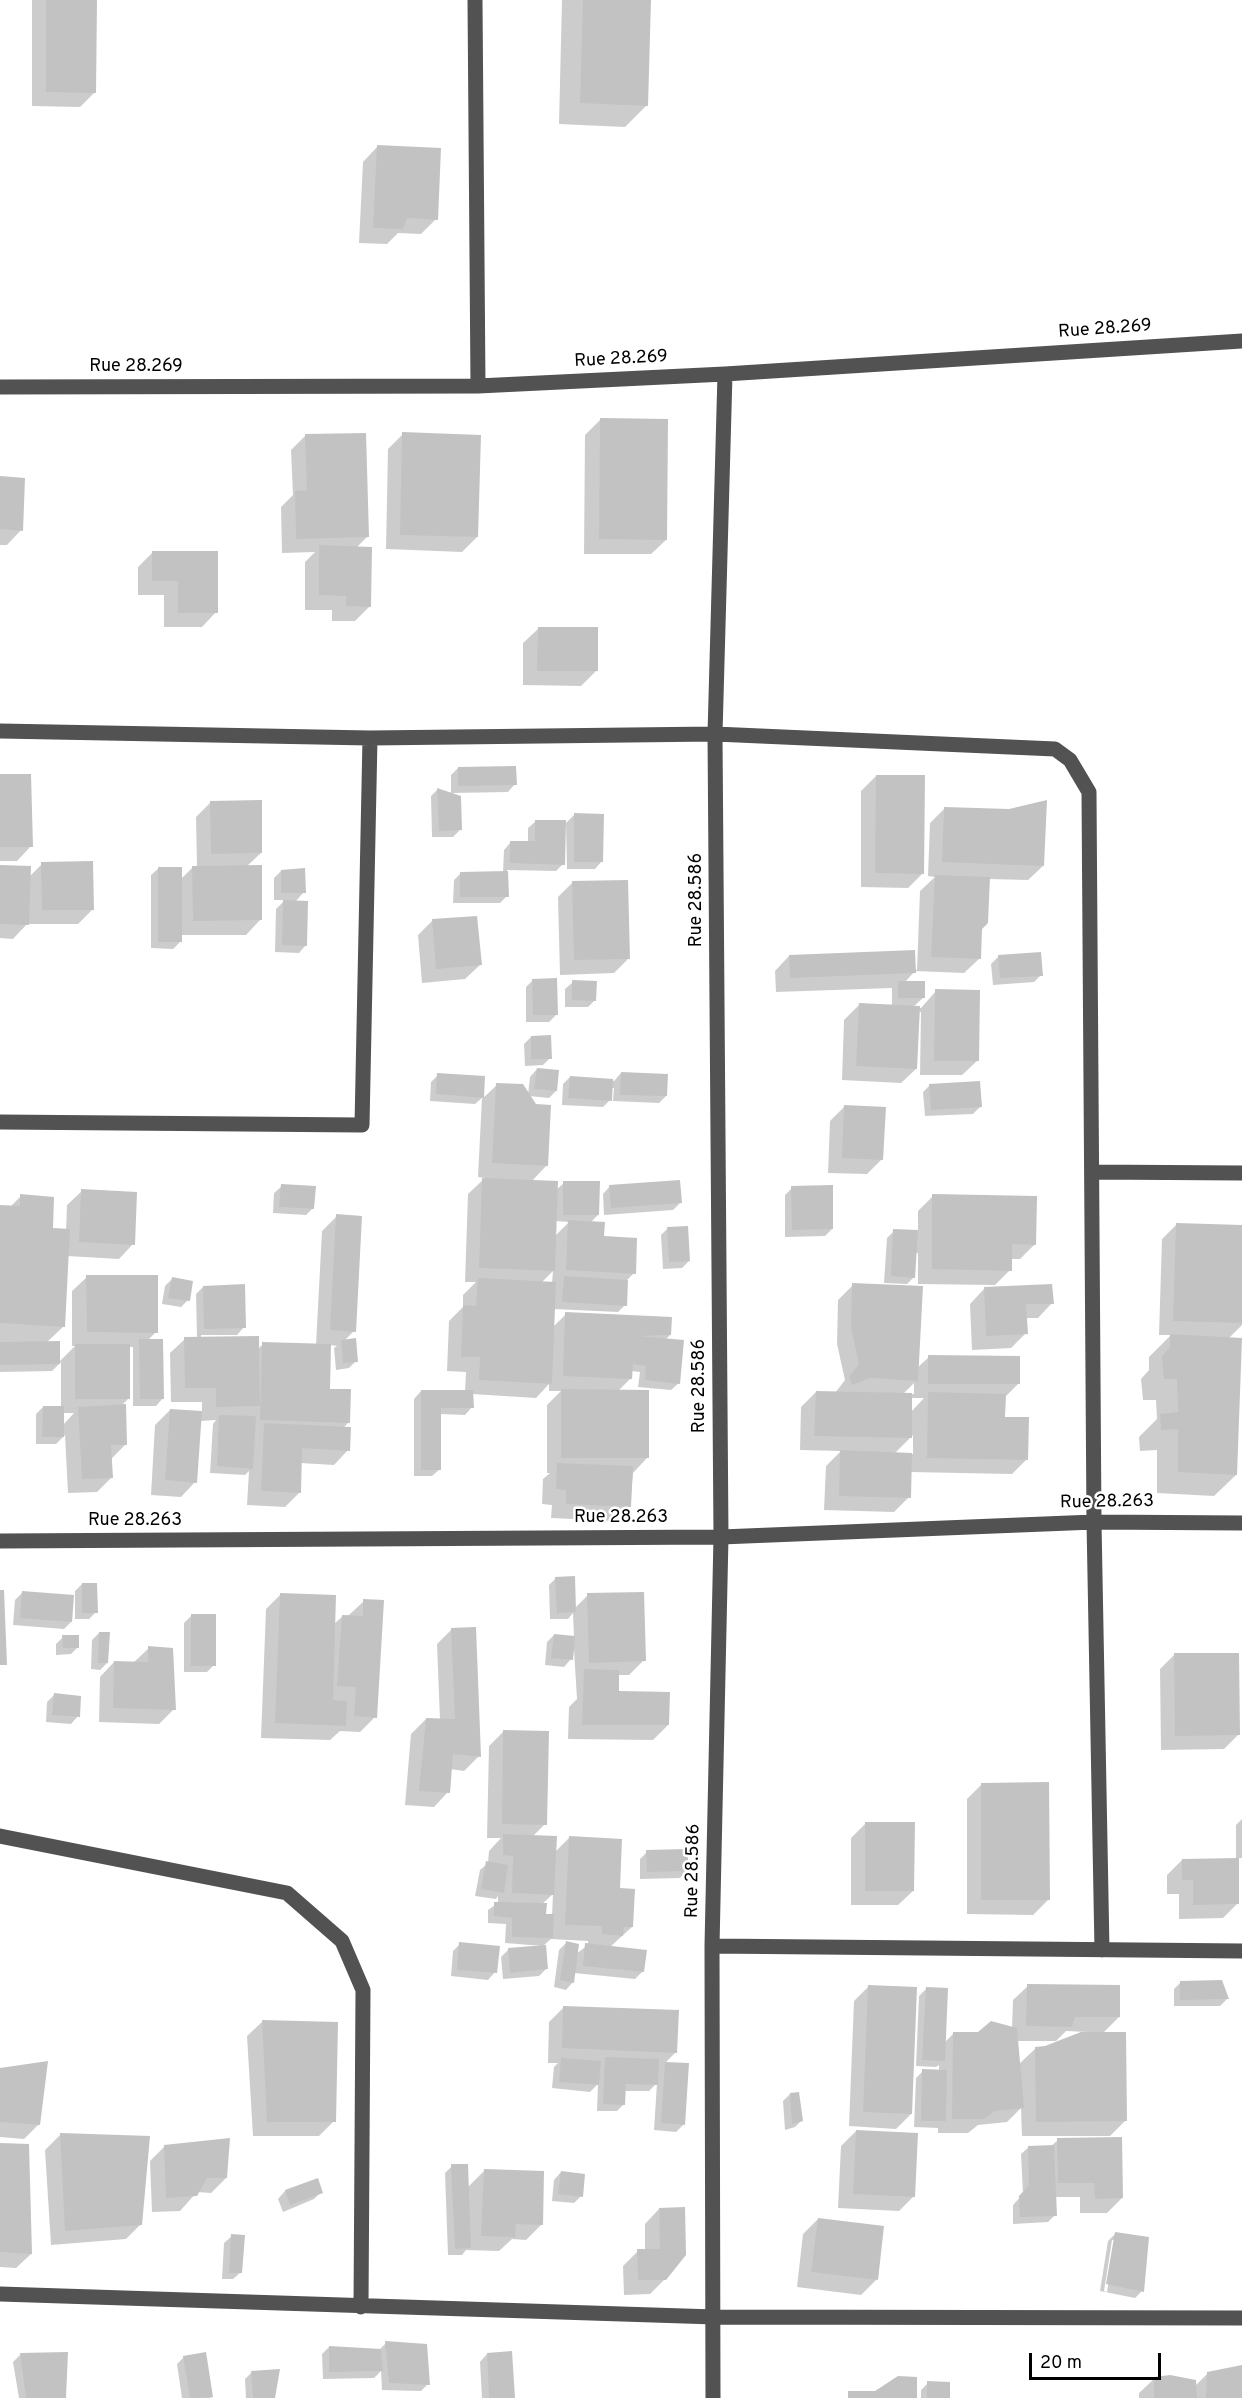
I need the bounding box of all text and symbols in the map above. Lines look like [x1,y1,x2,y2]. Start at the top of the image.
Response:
street label: Rue 28.269 [1058,316,1152,344]
street label: Rue 28.269 [574,347,668,373]
street label: Rue 28.269 [89,356,183,378]
street label: Rue 28.586 [686,853,708,947]
street label: Rue 28.586 [689,1339,711,1433]
street label: Rue 28.263 [1060,1491,1154,1515]
street label: Rue 28.263 [574,1507,668,1529]
street label: Rue 28.263 [88,1510,182,1532]
street label: Rue 28.586 [682,1824,706,1918]
scale bar [1032,2341,1164,2379]
text: 20 m [1040,2352,1082,2375]

